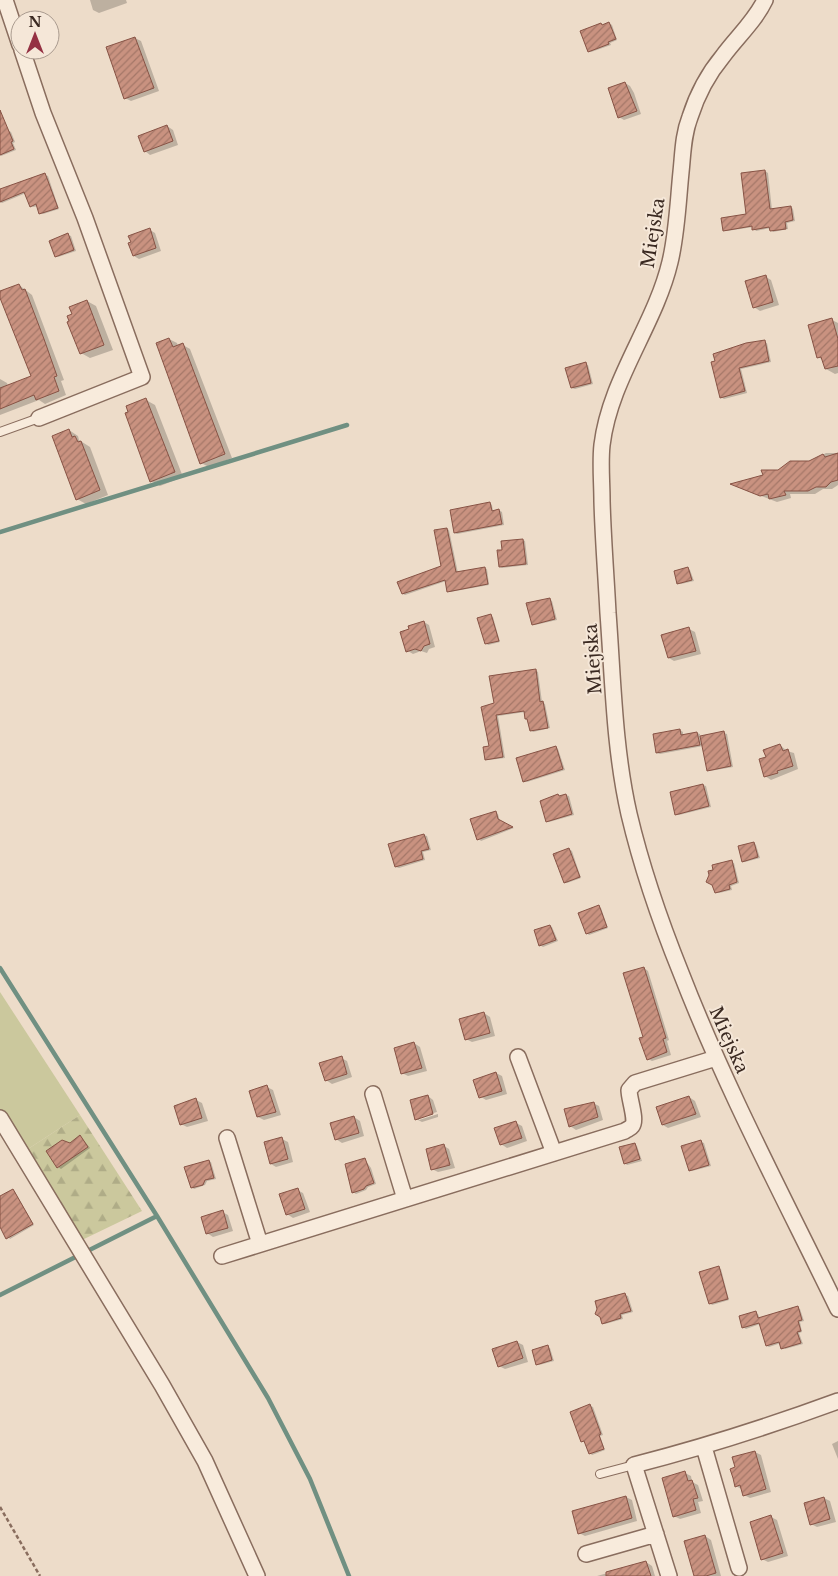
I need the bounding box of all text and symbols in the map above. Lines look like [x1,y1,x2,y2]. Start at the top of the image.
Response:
north arrow [10,10,60,60]
text: N [28,13,42,31]
street label: Miejska [637,196,669,270]
street label: Miejska [580,623,606,695]
street label: Miejska [705,1003,753,1077]

